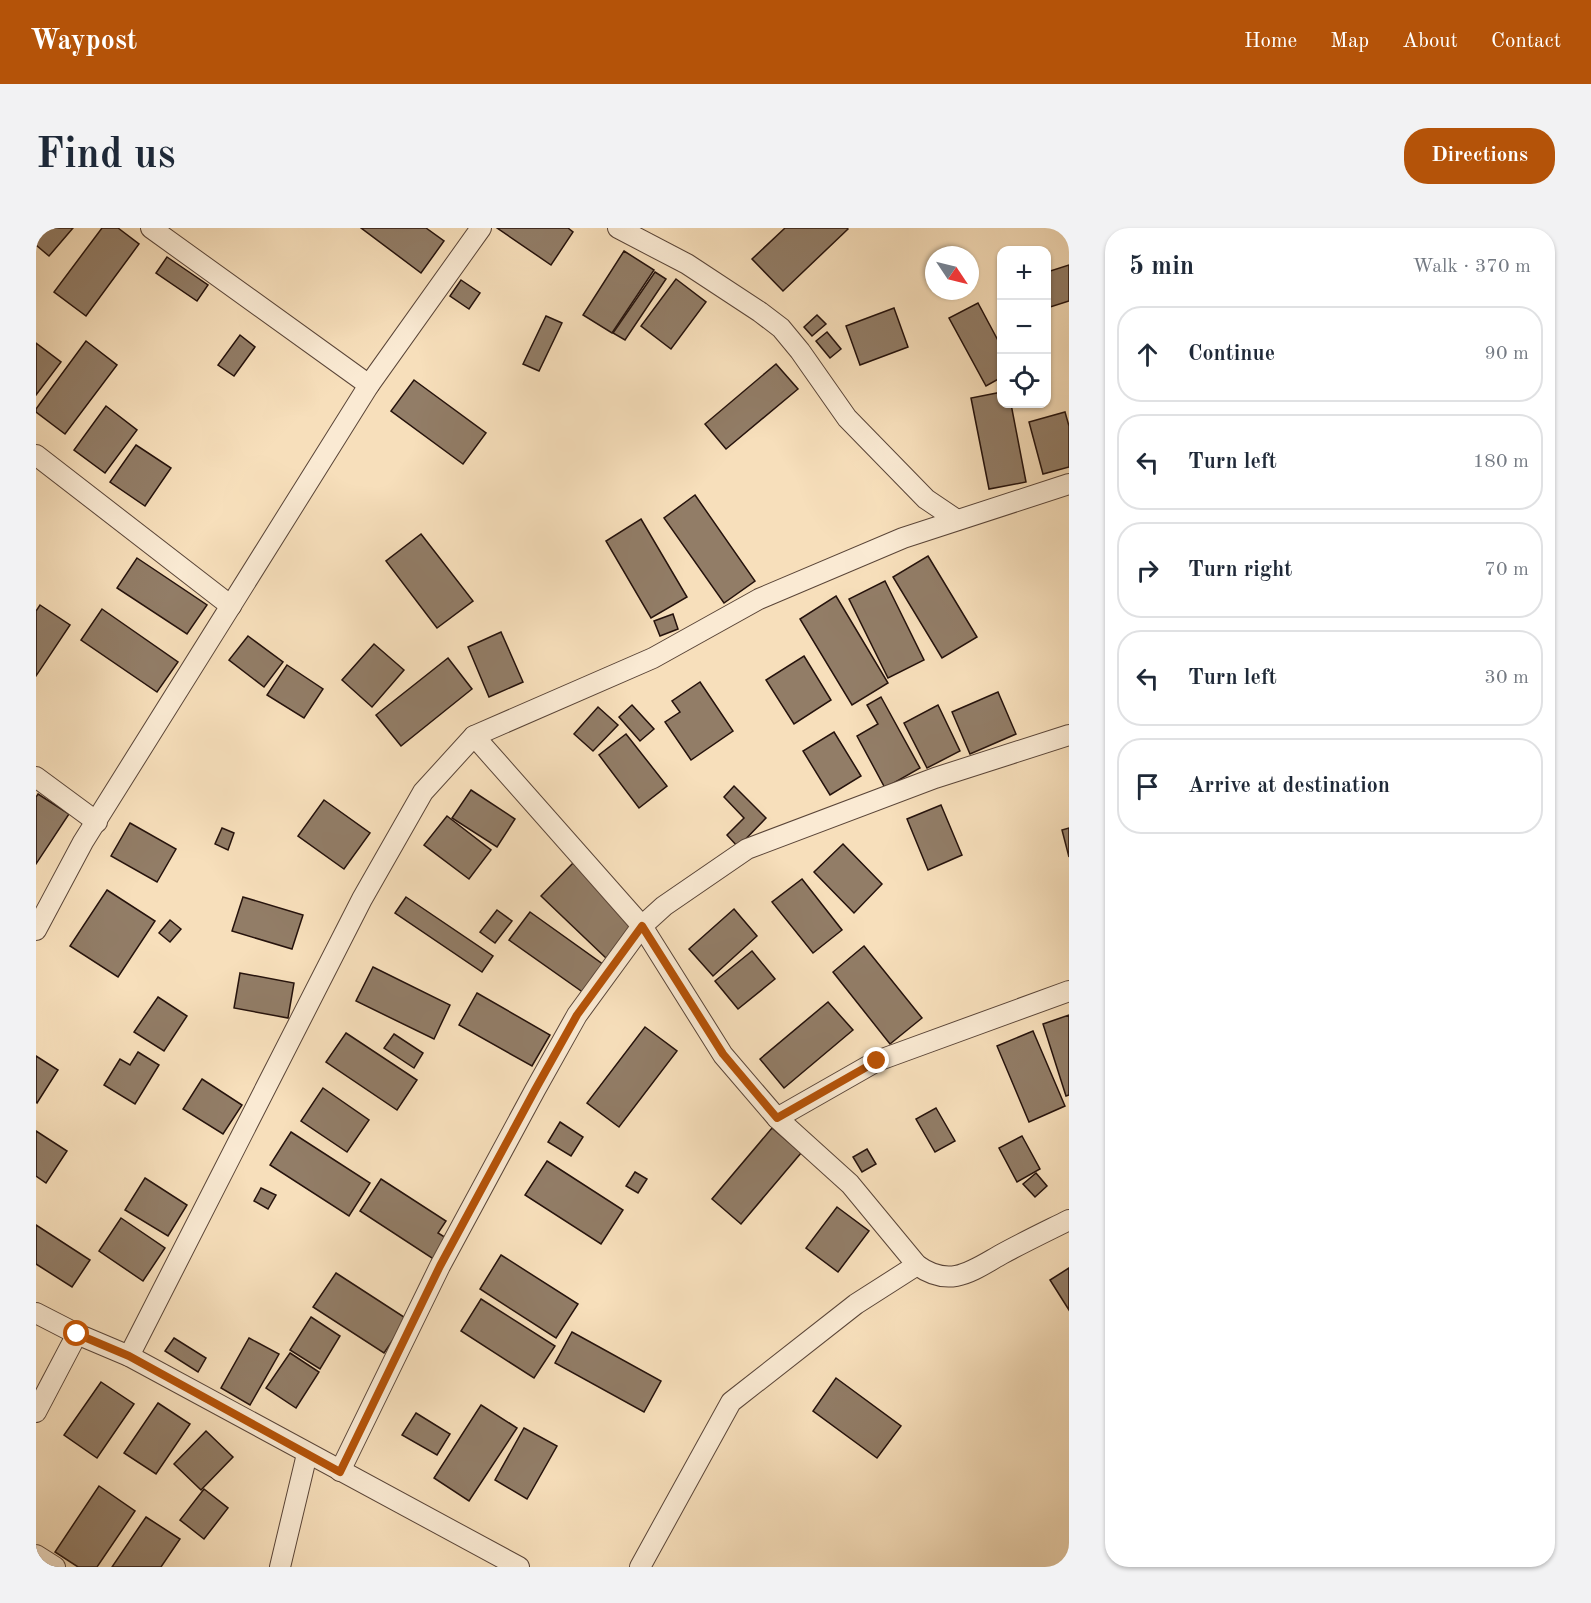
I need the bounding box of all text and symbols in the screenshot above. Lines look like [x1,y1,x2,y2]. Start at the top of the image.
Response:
text: Waypost [30,28,137,56]
text: Home [1244,31,1297,52]
text: Map [1330,31,1369,52]
text: About [1402,31,1458,52]
text: Contact [1491,31,1561,52]
button: Directions [1404,128,1555,184]
text: Find us [36,135,175,177]
north arrow [925,246,979,300]
map controls [997,246,1051,408]
button: + [997,246,1051,300]
text: 5 min [1129,254,1194,280]
text: Walk · 370 m [1412,257,1531,277]
button: − [997,300,1051,354]
icon: ahead [1131,338,1164,371]
text: Continue [1188,343,1275,365]
text: 90 m [1484,344,1529,364]
button: locate [997,354,1051,408]
icon: left [1131,446,1164,479]
text: Turn left [1188,451,1277,473]
text: 180 m [1473,452,1529,472]
icon: right [1131,554,1164,587]
text: Turn right [1188,559,1292,581]
text: 70 m [1484,560,1529,580]
icon: left [1131,662,1164,695]
text: Turn left [1188,667,1277,689]
text: 30 m [1484,668,1529,688]
icon: arrive [1131,770,1164,803]
text: Arrive at destination [1188,775,1390,797]
route end [863,1047,889,1073]
route start [63,1320,89,1346]

